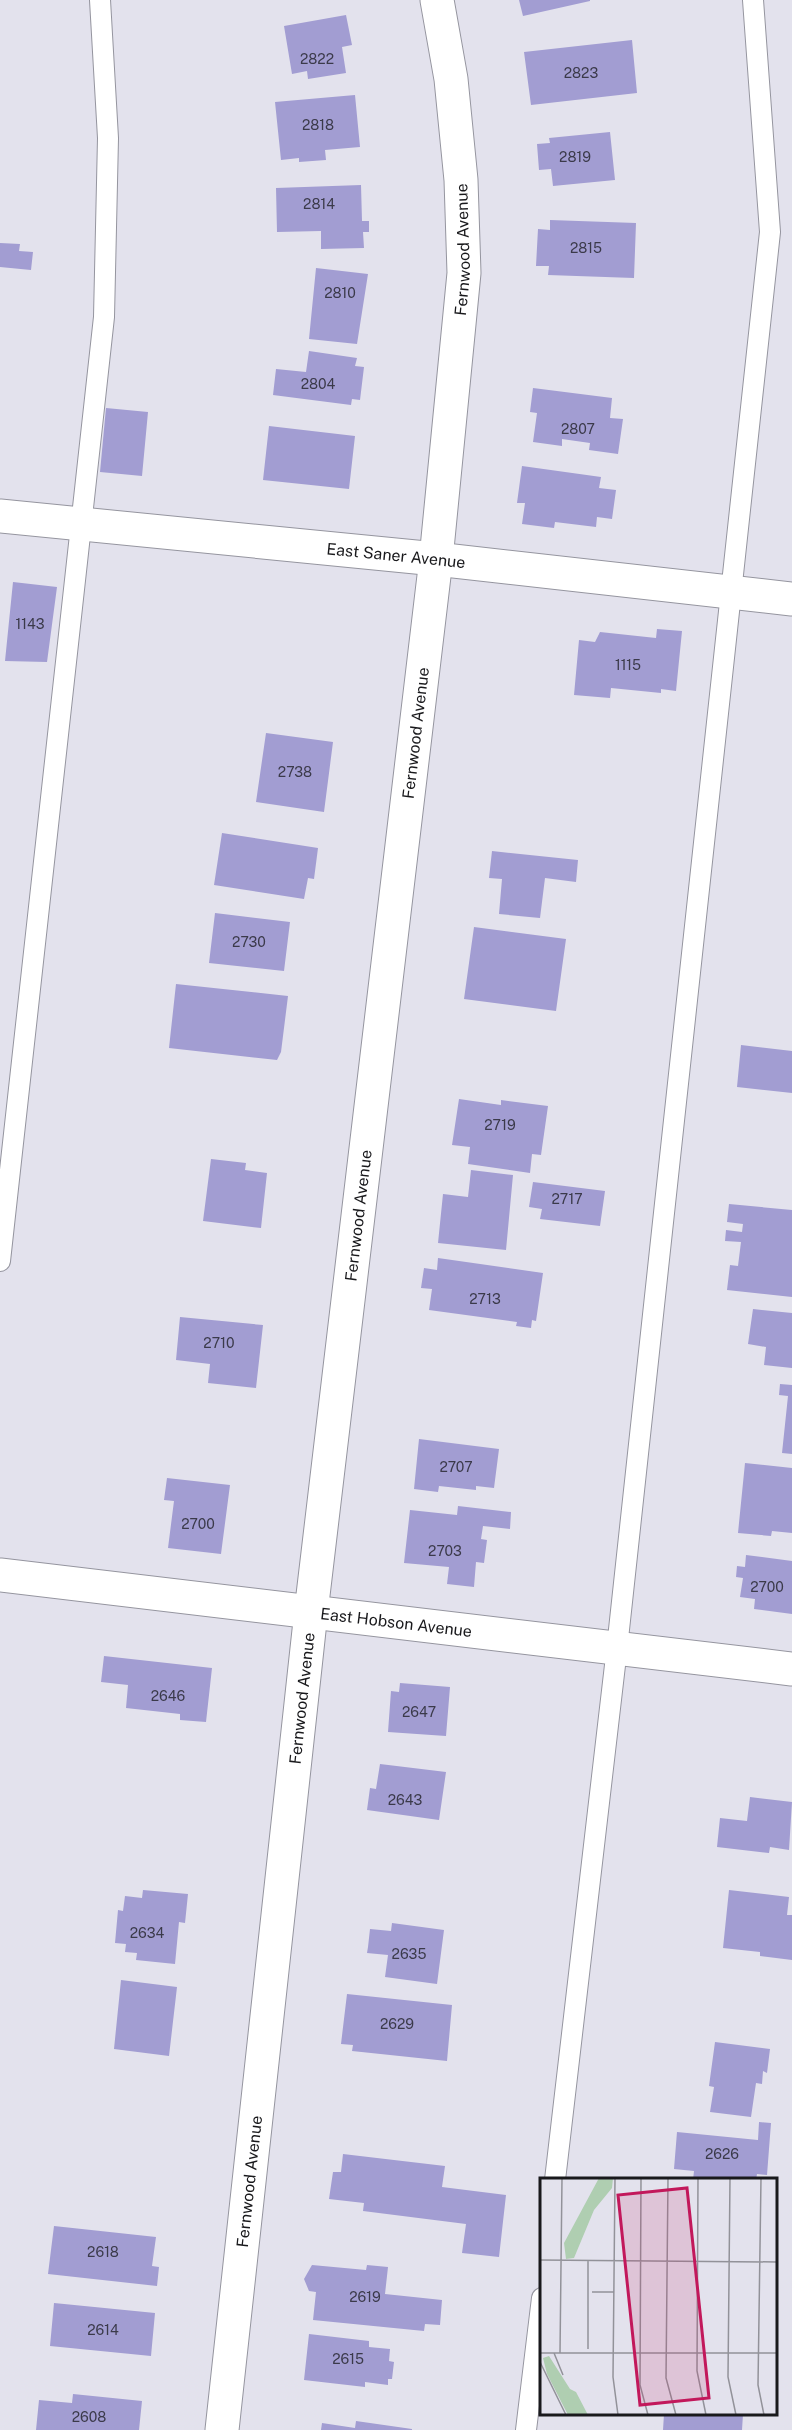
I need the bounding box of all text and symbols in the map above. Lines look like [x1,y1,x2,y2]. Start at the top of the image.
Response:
house number: 2822 [300,51,334,67]
house number: 2823 [564,65,598,81]
house number: 2818 [302,117,334,133]
house number: 2819 [559,149,591,165]
street label: Fernwood Avenue [450,183,474,317]
house number: 2814 [303,196,335,212]
house number: 2815 [570,240,602,256]
house number: 2810 [324,285,356,301]
house number: 2804 [301,376,336,392]
house number: 2807 [561,421,595,437]
street label: East Saner Avenue [326,539,467,572]
house number: 1143 [15,616,45,632]
house number: 1115 [615,657,641,673]
street label: Fernwood Avenue [398,666,433,800]
house number: 2738 [278,764,312,780]
house number: 2730 [232,934,266,950]
house number: 2719 [484,1117,516,1133]
street label: Fernwood Avenue [341,1149,375,1283]
house number: 2717 [551,1191,583,1207]
house number: 2713 [469,1291,501,1307]
house number: 2710 [203,1335,235,1351]
house number: 2707 [439,1459,473,1475]
house number: 2700 [181,1516,215,1532]
house number: 2703 [428,1543,462,1559]
house number: 2700 [750,1579,784,1595]
street label: East Hobson Avenue [319,1604,473,1640]
street label: Fernwood Avenue [285,1631,318,1765]
house number: 2646 [151,1688,186,1704]
house number: 2647 [402,1704,436,1720]
house number: 2643 [388,1792,423,1808]
house number: 2634 [130,1925,164,1941]
house number: 2635 [392,1946,426,1962]
house number: 2629 [380,2016,414,2032]
street label: Fernwood Avenue [232,2115,266,2248]
house number: 2626 [705,2146,739,2162]
inset map [540,2178,777,2415]
house number: 2618 [87,2244,119,2260]
house number: 2619 [349,2289,381,2305]
house number: 2614 [87,2322,119,2338]
house number: 2615 [332,2351,364,2367]
house number: 2608 [72,2409,106,2425]

